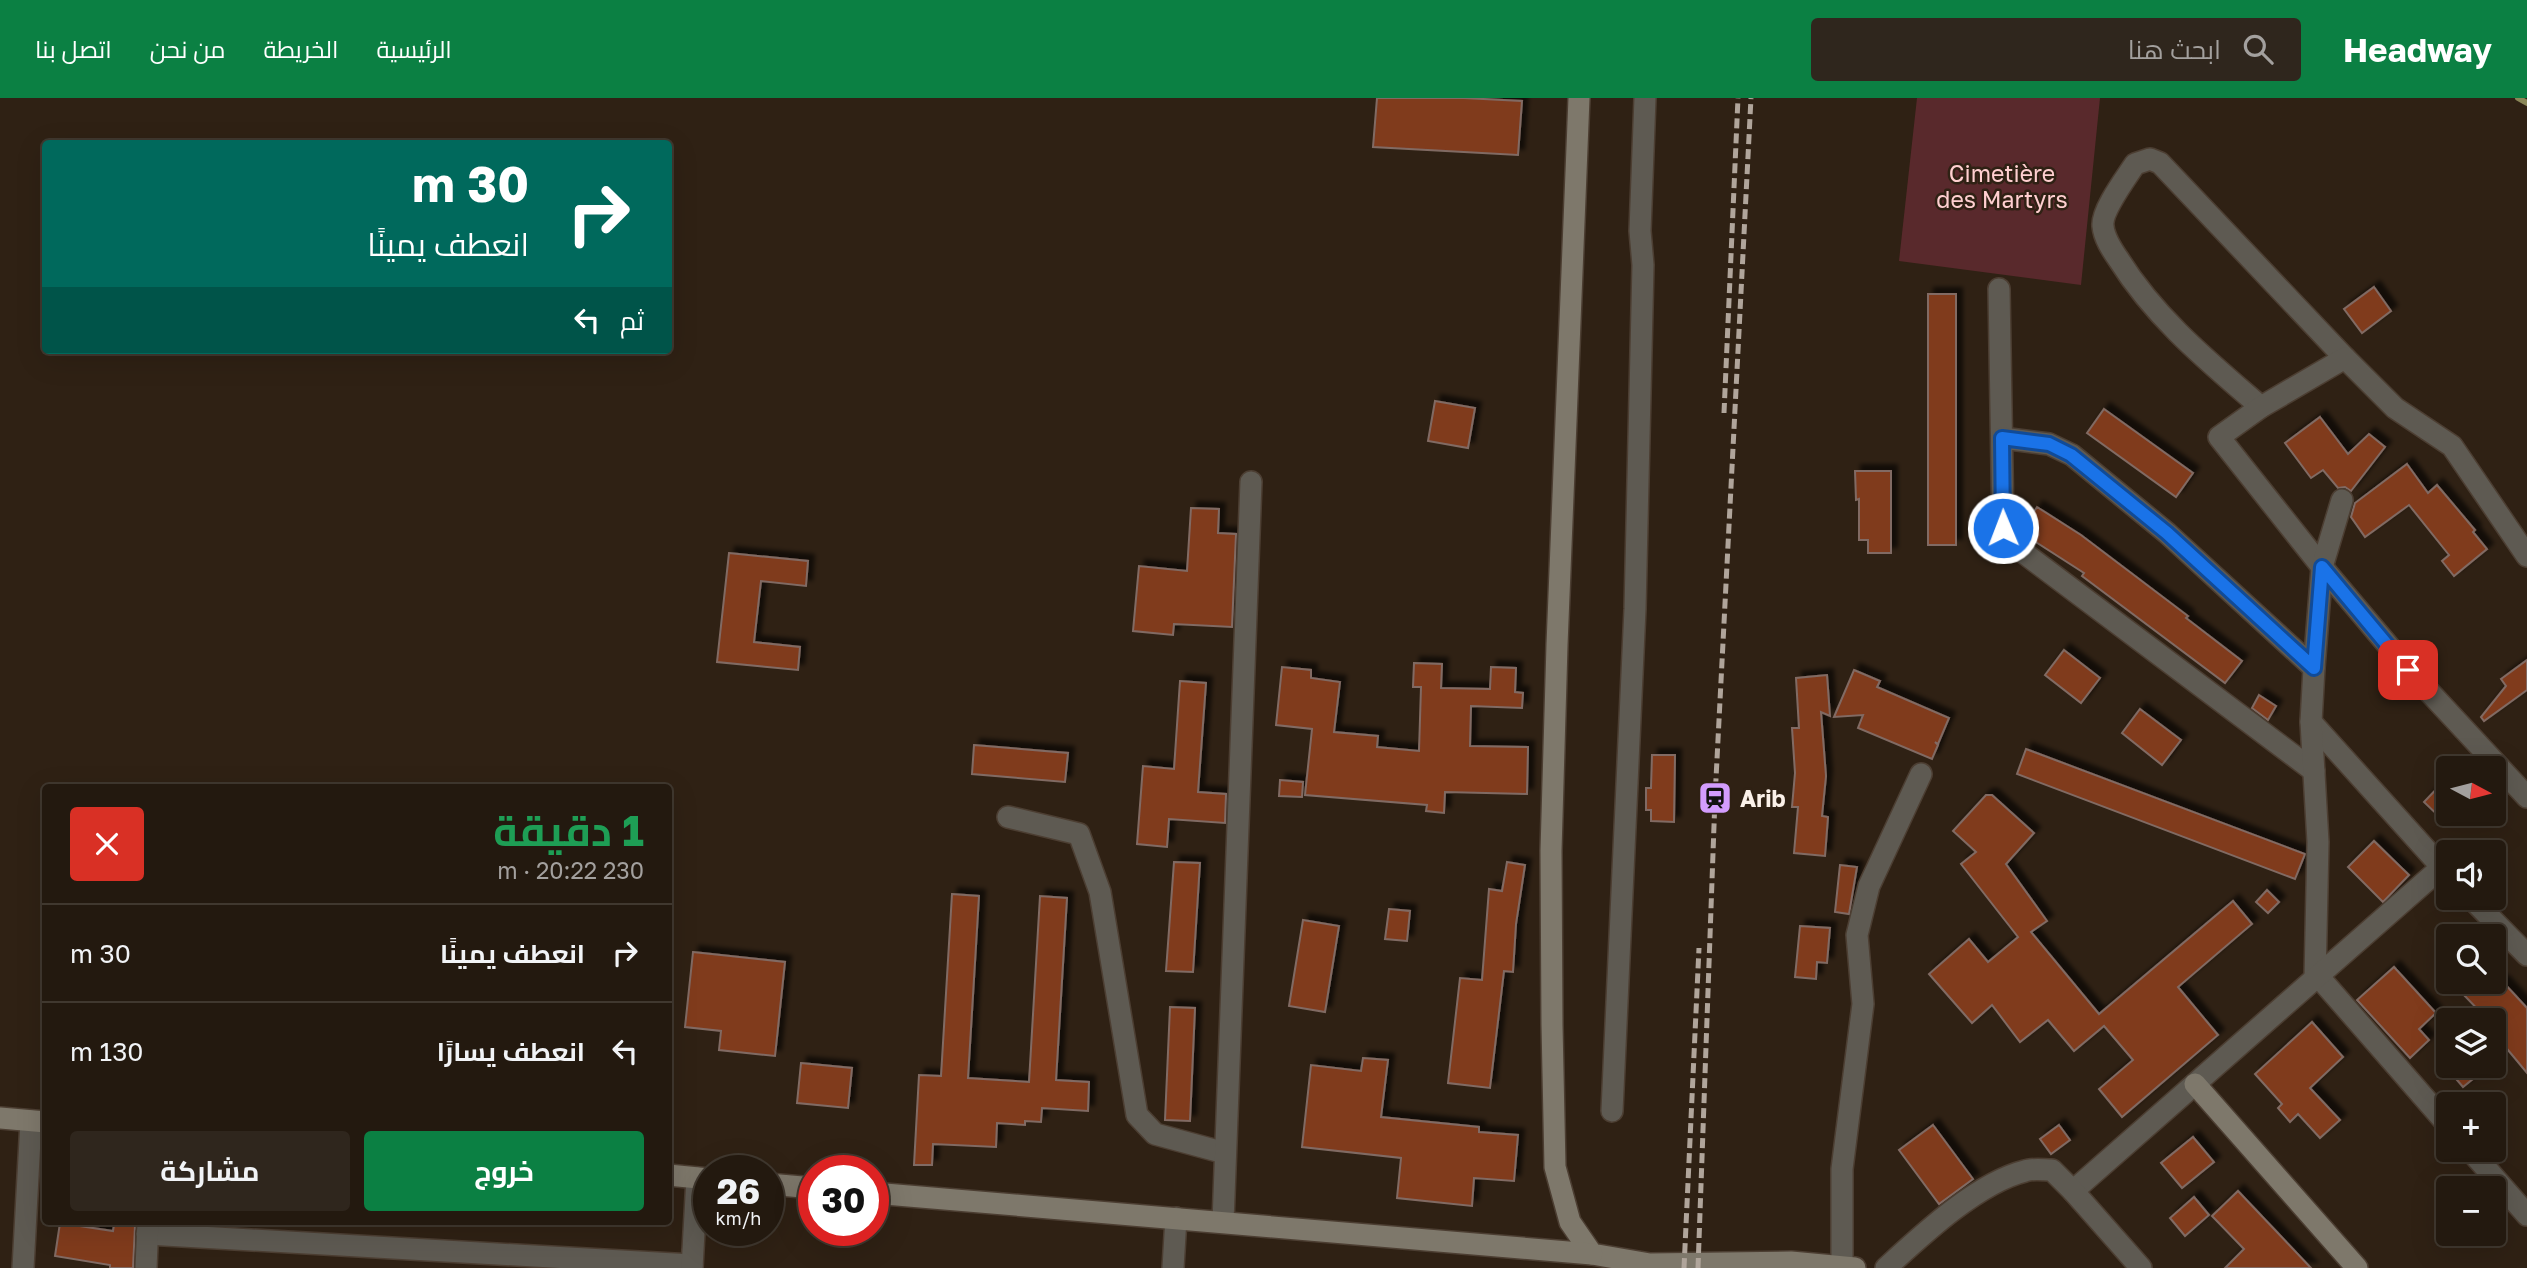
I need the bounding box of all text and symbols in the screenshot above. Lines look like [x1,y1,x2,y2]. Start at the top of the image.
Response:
search box [1811,18,2301,81]
icon: search [2239,30,2277,68]
text: Headway [2343,30,2492,69]
text: اتصل بنا [35,34,112,63]
text: من نحن [150,34,226,63]
text: الخريطة [264,34,338,63]
text: الرئيسية [376,34,452,63]
text: ابحث هنا [2128,34,2221,65]
text: 30 m [412,154,529,213]
park label: Cimetière des Martyrs [1936,159,2068,213]
icon: right [553,168,644,259]
text: انعطف يمينًا [367,225,529,263]
icon: left [568,301,606,339]
text: ثم [620,305,644,336]
position arrow [1966,491,2040,565]
pin [2378,640,2438,700]
icon: arrive [2389,651,2427,689]
north arrow [2436,756,2506,826]
map controls [2436,756,2506,1246]
station icon: Arib [1696,779,1734,817]
place label: Arib [1740,784,1786,812]
text: 1 دقيقة [493,805,644,855]
button: close [70,807,144,881]
button: sound [2436,840,2506,910]
text: 230 m · 20:22 [497,856,644,884]
button: search [2436,924,2506,994]
icon: right [606,934,644,972]
text: 30 m [70,938,131,969]
text: انعطف يمينًا [440,938,585,969]
button: layers [2436,1008,2506,1078]
icon: left [606,1032,644,1070]
text: 130 m [70,1036,143,1067]
text: انعطف يسارًا [437,1036,585,1067]
button: + [2436,1092,2506,1162]
button: مشاركة [70,1131,350,1211]
button: خروج [364,1131,644,1211]
speed limit sign: 30 [798,1155,889,1246]
text: 26 [717,1170,760,1212]
button: − [2436,1176,2506,1246]
text: km/h [716,1207,761,1229]

